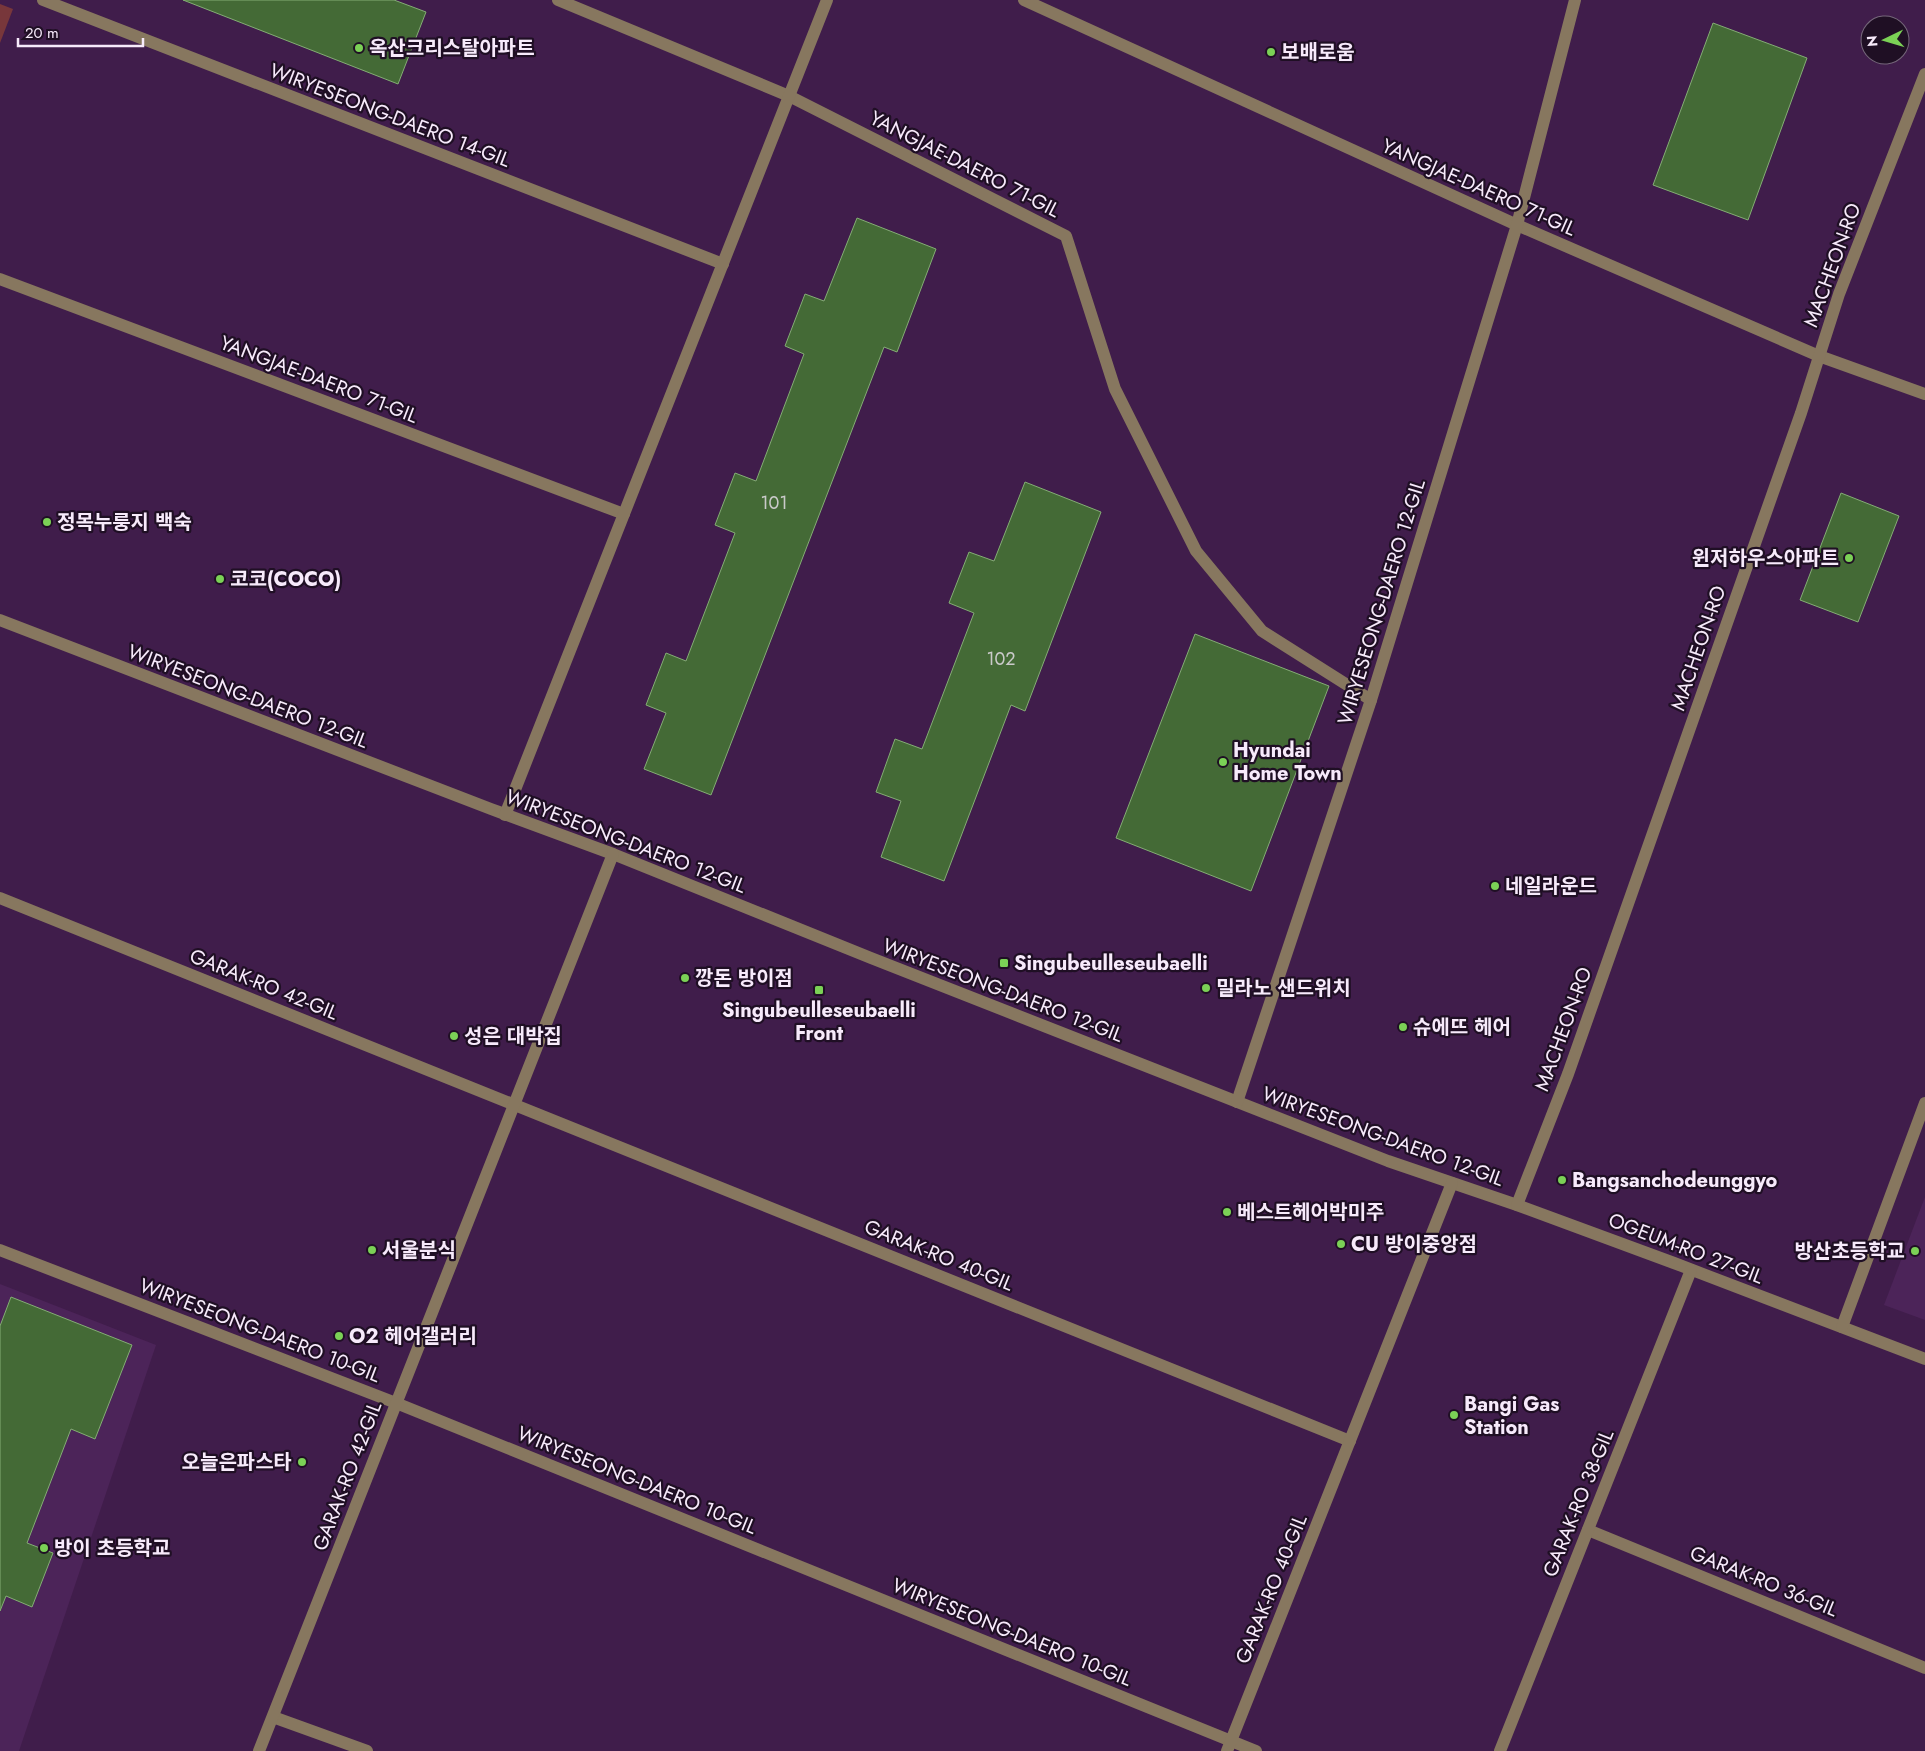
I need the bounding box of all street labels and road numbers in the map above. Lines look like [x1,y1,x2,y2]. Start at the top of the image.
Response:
street label: WIRYESEONG-DAERO 14-GIL [265,56,514,175]
street label: YANGJAE-DAERO 71-GIL [865,104,1065,225]
street label: YANGJAE-DAERO 71-GIL [1377,132,1581,243]
street label: MACHEON-RO [1797,199,1868,331]
street label: YANGJAE-DAERO 71-GIL [216,328,422,431]
street label: WIRYESEONG-DAERO 12-GIL [1330,476,1433,728]
street label: MACHEON-RO [1664,582,1733,714]
street label: WIRYESEONG-DAERO 12-GIL [123,637,372,756]
street label: WIRYESEONG-DAERO 12-GIL [501,782,750,901]
street label: WIRYESEONG-DAERO 12-GIL [878,931,1127,1050]
street label: GARAK-RO 42-GIL [185,941,342,1027]
street label: MACHEON-RO [1528,963,1599,1095]
street label: WIRYESEONG-DAERO 12-GIL [1258,1079,1508,1194]
street label: OGEUM-RO 27-GIL [1604,1206,1767,1291]
street label: GARAK-RO 40-GIL [860,1212,1018,1299]
street label: WIRYESEONG-DAERO 10-GIL [135,1271,384,1390]
street label: GARAK-RO 42-GIL [306,1397,389,1555]
street label: WIRYESEONG-DAERO 10-GIL [513,1419,761,1542]
street label: GARAK-RO 38-GIL [1536,1425,1621,1581]
street label: GARAK-RO 40-GIL [1228,1510,1315,1668]
street label: GARAK-RO 36-GIL [1686,1539,1842,1624]
street label: WIRYESEONG-DAERO 10-GIL [888,1571,1136,1694]

